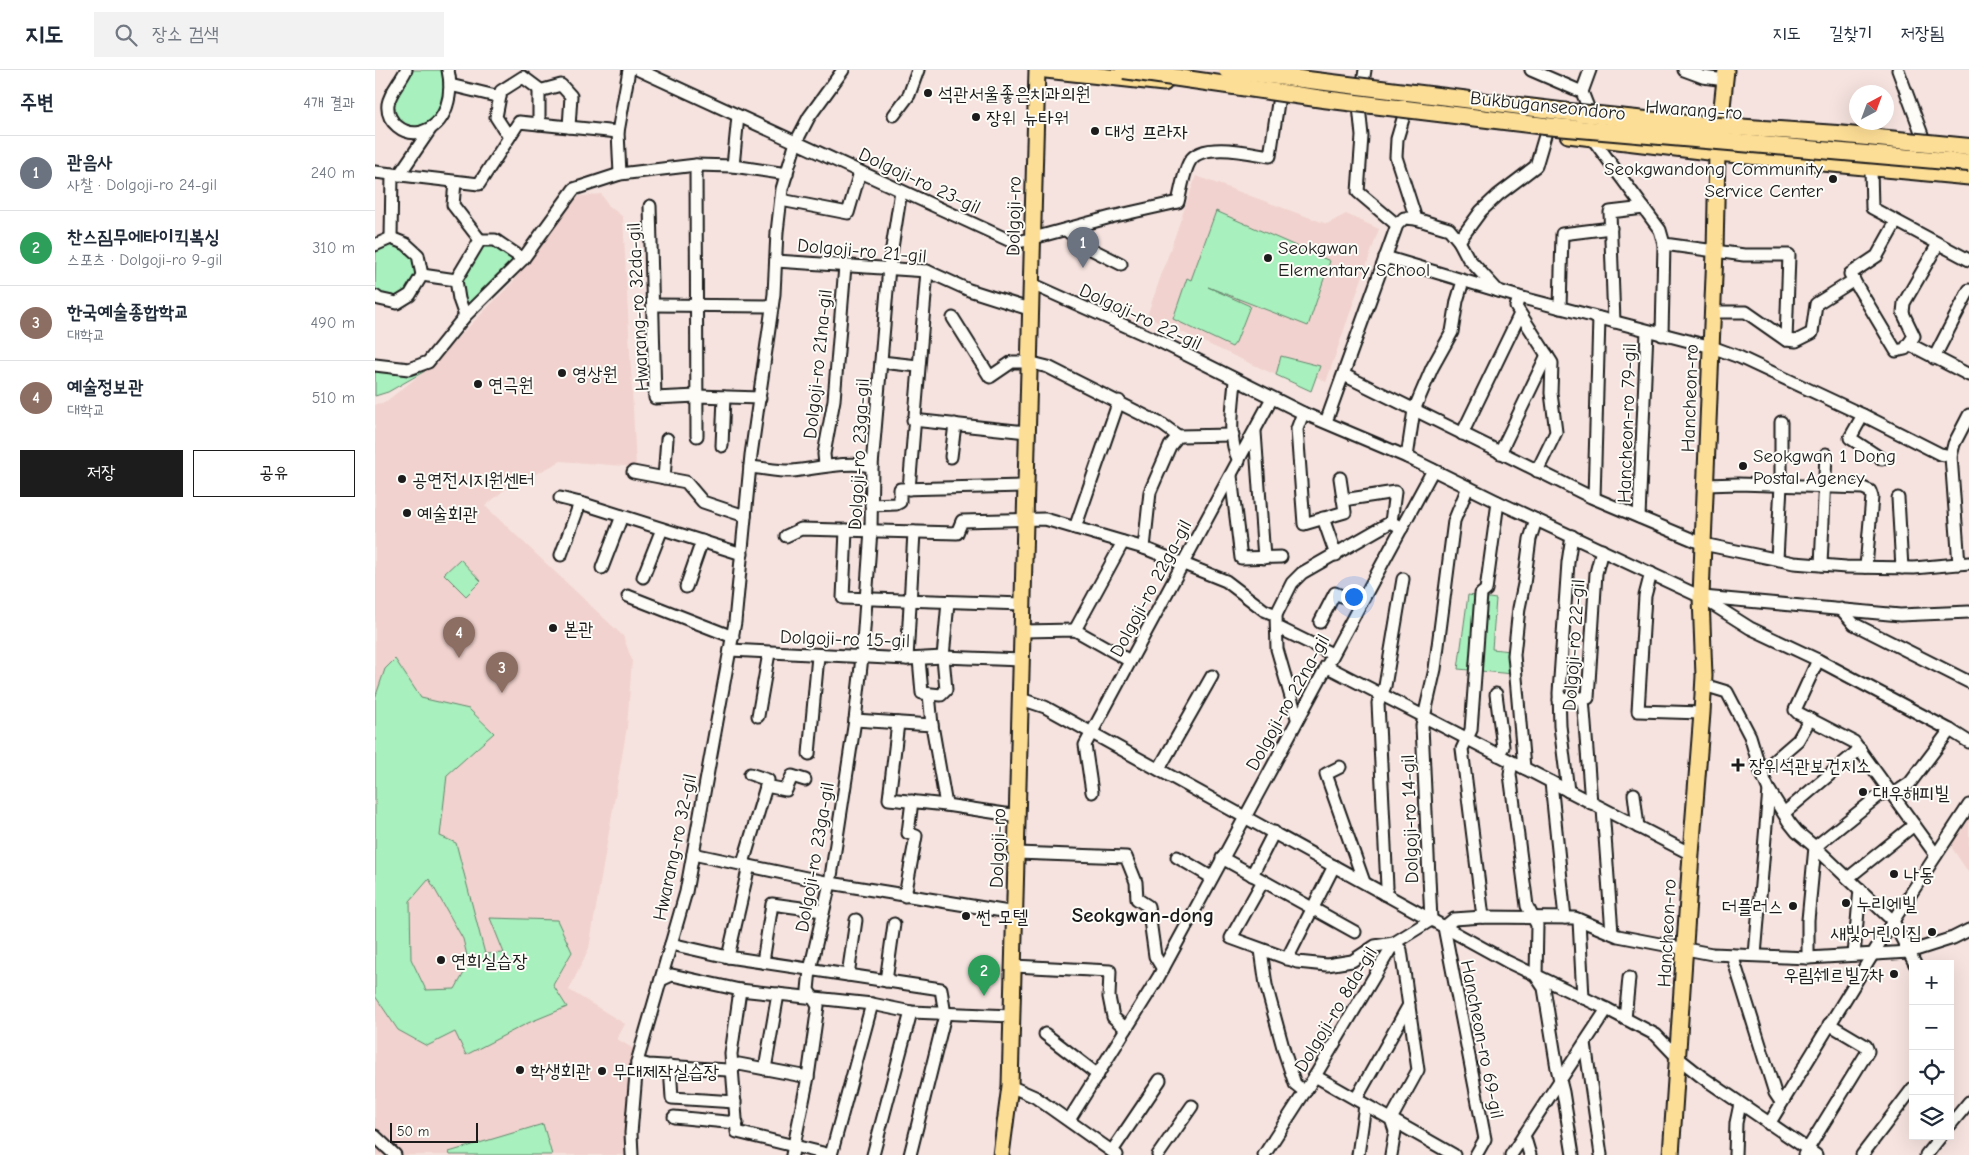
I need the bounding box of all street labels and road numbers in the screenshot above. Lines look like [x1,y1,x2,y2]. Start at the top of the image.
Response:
street label: Bukbuganseondoro [1469,87,1627,125]
street label: Hwarang-ro [1645,96,1743,124]
street label: Dolgoji-ro 23-gil [855,143,984,219]
street label: Dolgoji-ro [1002,176,1026,256]
street label: Hwarang-ro 32da-gil [623,222,653,392]
street label: Dolgoji-ro 21-gil [796,234,928,268]
street label: Dolgoji-ro 22-gil [1076,279,1205,355]
street label: Dolgoji-ro 21na-gil [799,288,837,440]
street label: Hancheon-ro 79-gil [1613,343,1641,503]
street label: Hancheon-ro [1677,343,1703,453]
street label: Dolgoji-ro 23ga-gil [844,378,874,530]
street label: Dolgoji-ro 22ga-gil [1105,516,1196,661]
street label: Dolgoji-ro 22-gil [1558,578,1590,712]
street label: Dolgoji-ro 15-gil [779,626,910,652]
street label: Dolgoji-ro 22na-gil [1241,630,1334,775]
street label: Dolgoji-ro 14-gil [1397,754,1423,884]
street label: Hwarang-ro 32-gil [649,772,701,922]
street label: Dolgoji-ro 23ga-gil [791,780,839,934]
street label: Dolgoji-ro [986,808,1010,888]
street label: Hancheon-ro [1653,878,1681,988]
street label: Dolgoji-ro 8da-gil [1290,943,1382,1076]
street label: Hancheon-ro 69-gil [1456,958,1508,1120]

